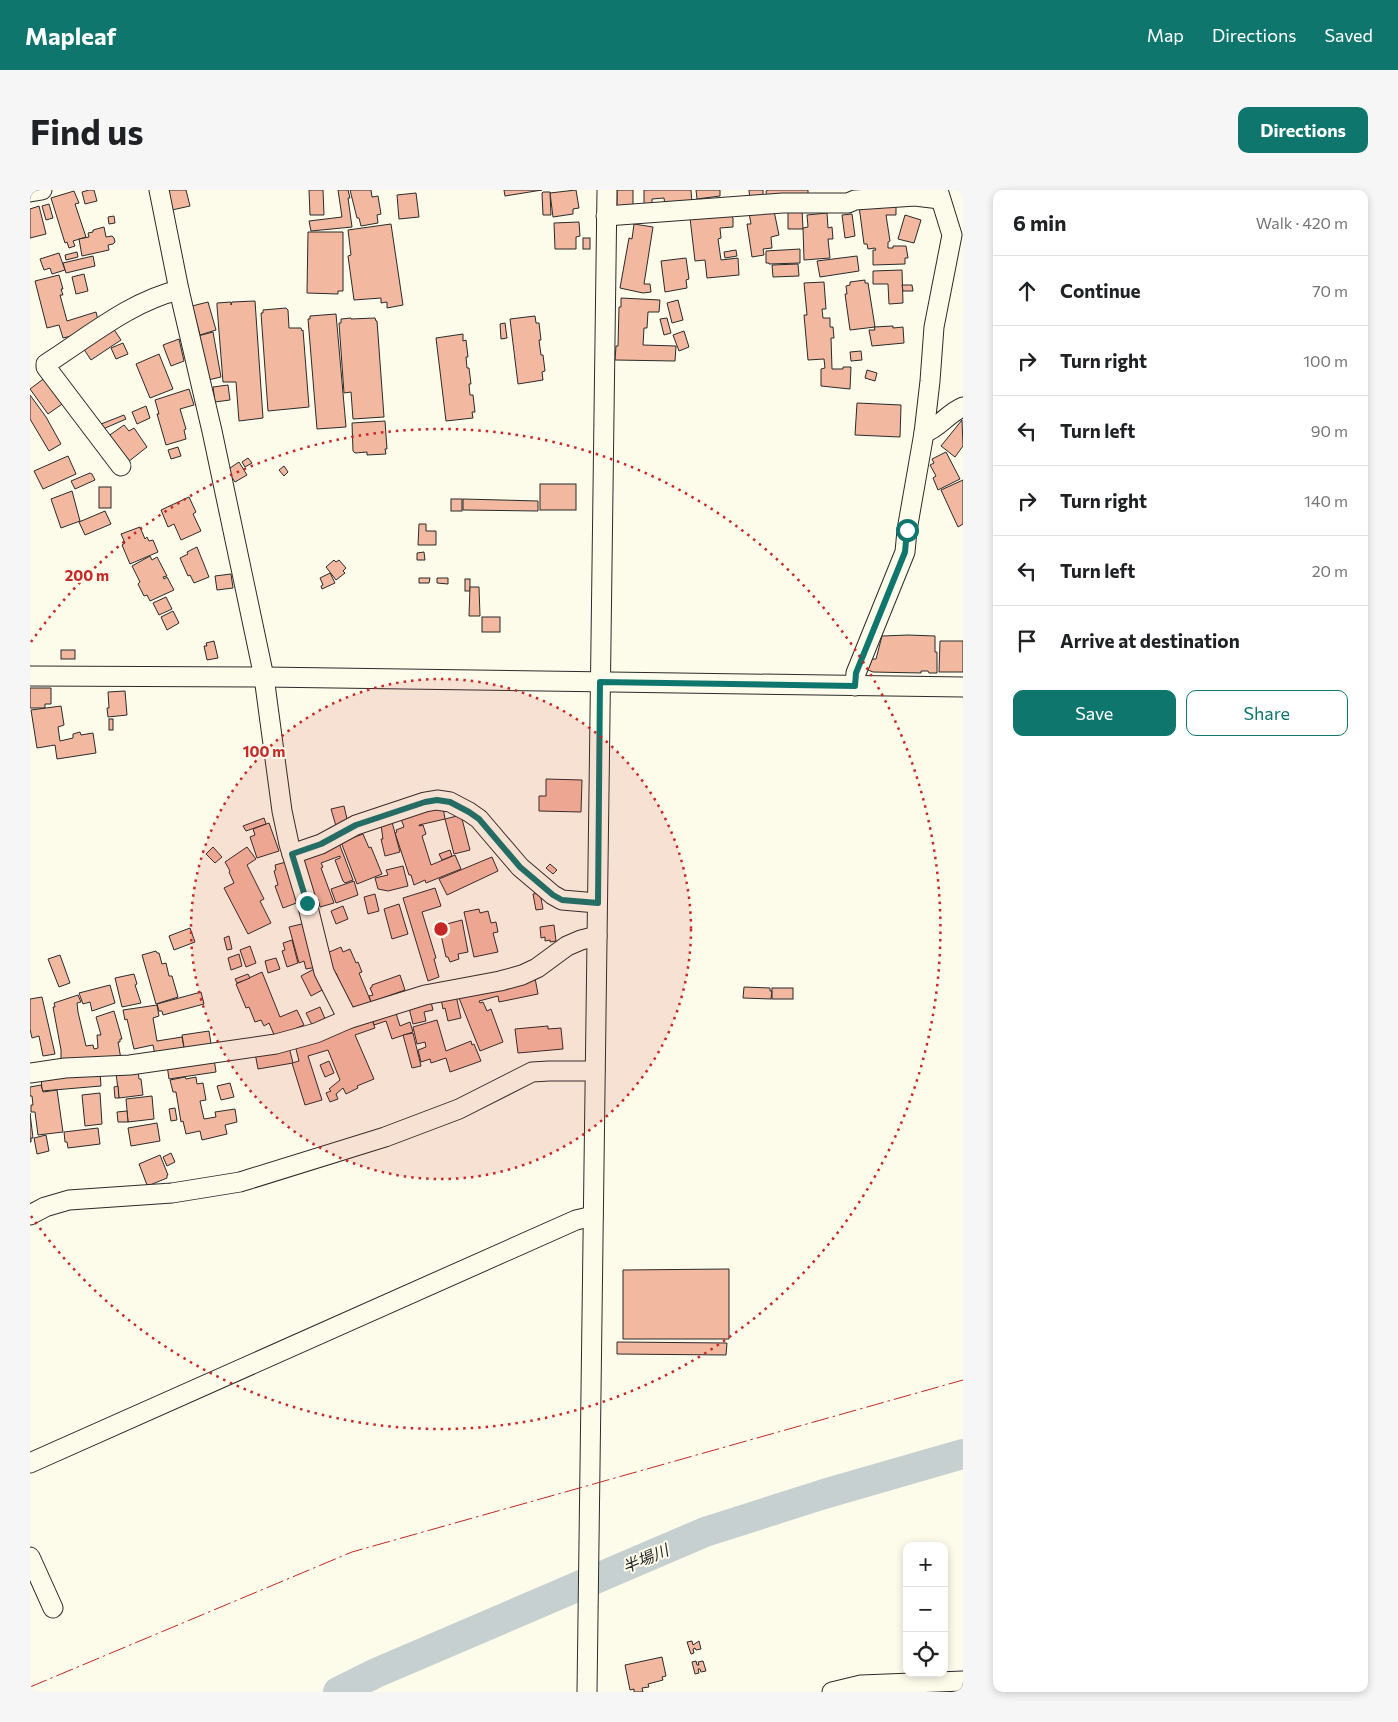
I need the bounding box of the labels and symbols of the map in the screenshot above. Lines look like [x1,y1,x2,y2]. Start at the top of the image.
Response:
route start [896,519,919,542]
text: 200 m [65,566,109,584]
text: 100 m [243,742,285,760]
route end [296,892,319,915]
centre of rings [432,920,450,938]
water label: 半場川 [619,1539,673,1576]

